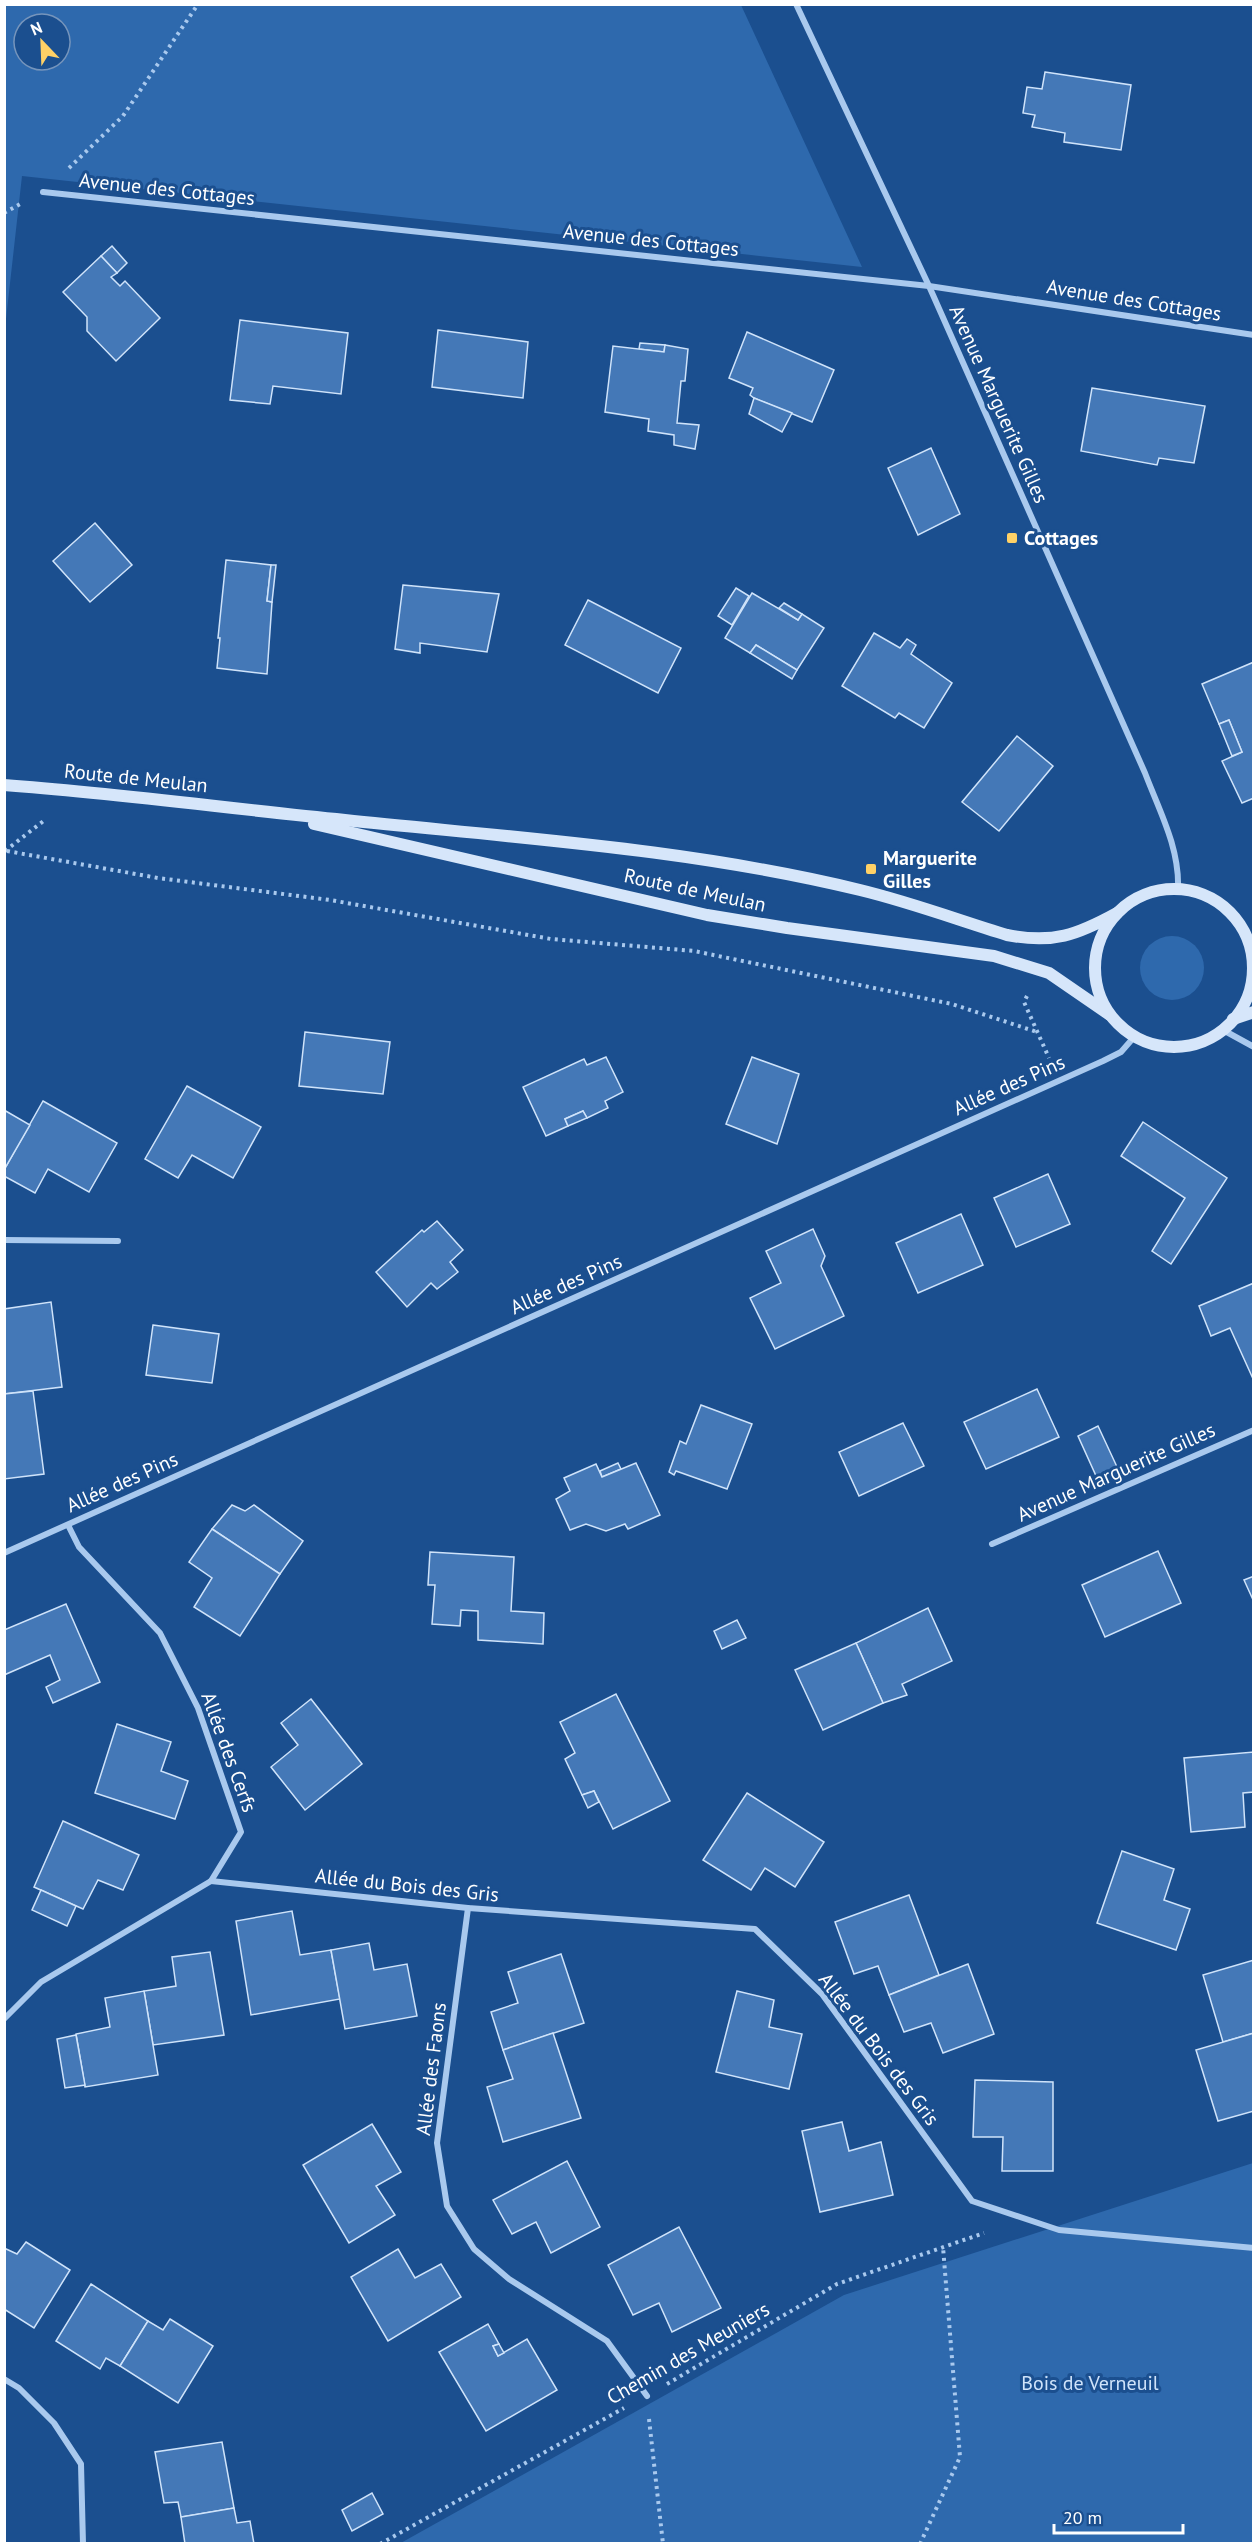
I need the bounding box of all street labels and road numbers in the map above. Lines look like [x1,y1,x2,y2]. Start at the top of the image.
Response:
street label: Avenue des Cottages [78,167,256,211]
street label: Avenue des Cottages [562,218,740,262]
street label: Avenue des Cottages [1045,273,1223,327]
street label: Avenue Marguerite Gilles [944,301,1054,507]
street label: Route de Meulan [63,758,209,798]
street label: Route de Meulan [622,862,768,918]
street label: Allée des Pins [949,1049,1069,1121]
street label: Allée des Pins [506,1248,626,1320]
street label: Avenue Marguerite Gilles [1013,1417,1219,1527]
street label: Allée des Pins [62,1446,182,1518]
street label: Allée des Cerfs [195,1688,263,1816]
street label: Allée du Bois des Gris [314,1862,500,1908]
street label: Allée du Bois des Gris [813,1967,945,2131]
street label: Allée des Faons [410,2001,452,2137]
street label: Chemin des Meuniers [602,2296,774,2410]

